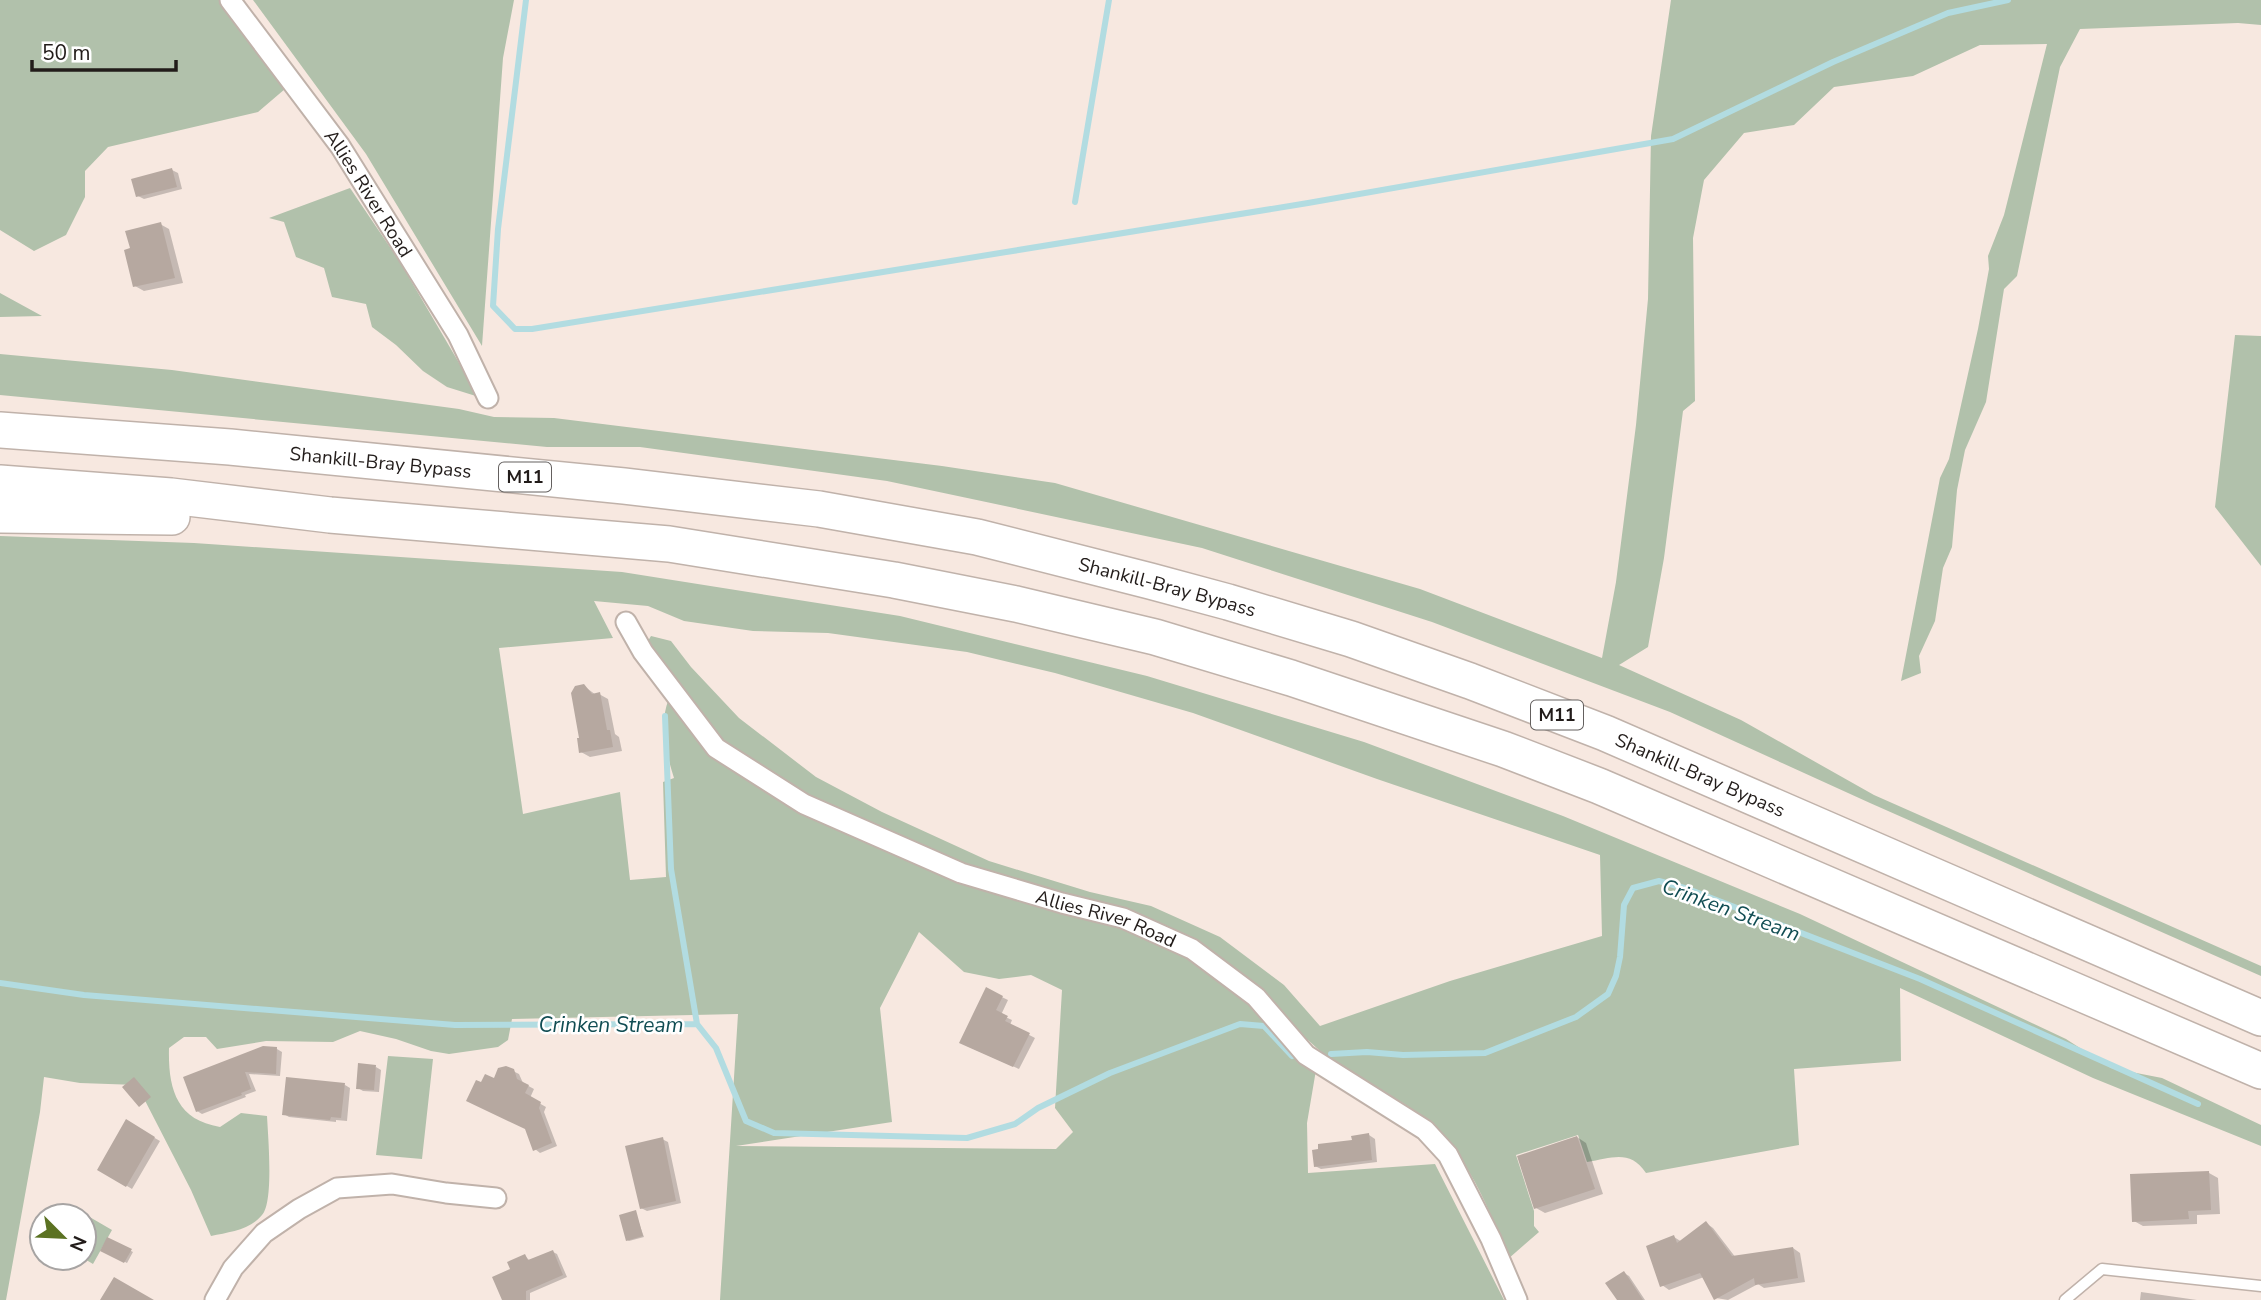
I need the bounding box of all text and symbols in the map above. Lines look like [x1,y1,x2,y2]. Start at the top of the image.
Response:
scale bar [32,28,175,72]
text: 50 m [42,39,91,67]
street label: Allies River Road [318,124,418,262]
street label: Shankill-Bray Bypass [288,441,473,485]
road number: M11 [499,462,551,491]
street label: Shankill-Bray Bypass [1076,551,1259,624]
road number: M11 [1531,700,1583,730]
street label: Shankill-Bray Bypass [1611,727,1789,824]
water label: Crinken Stream [1658,872,1804,948]
street label: Allies River Road [1033,884,1180,954]
water label: Crinken Stream [538,1011,684,1039]
north arrow [28,1202,98,1272]
text: N [63,1232,92,1255]

